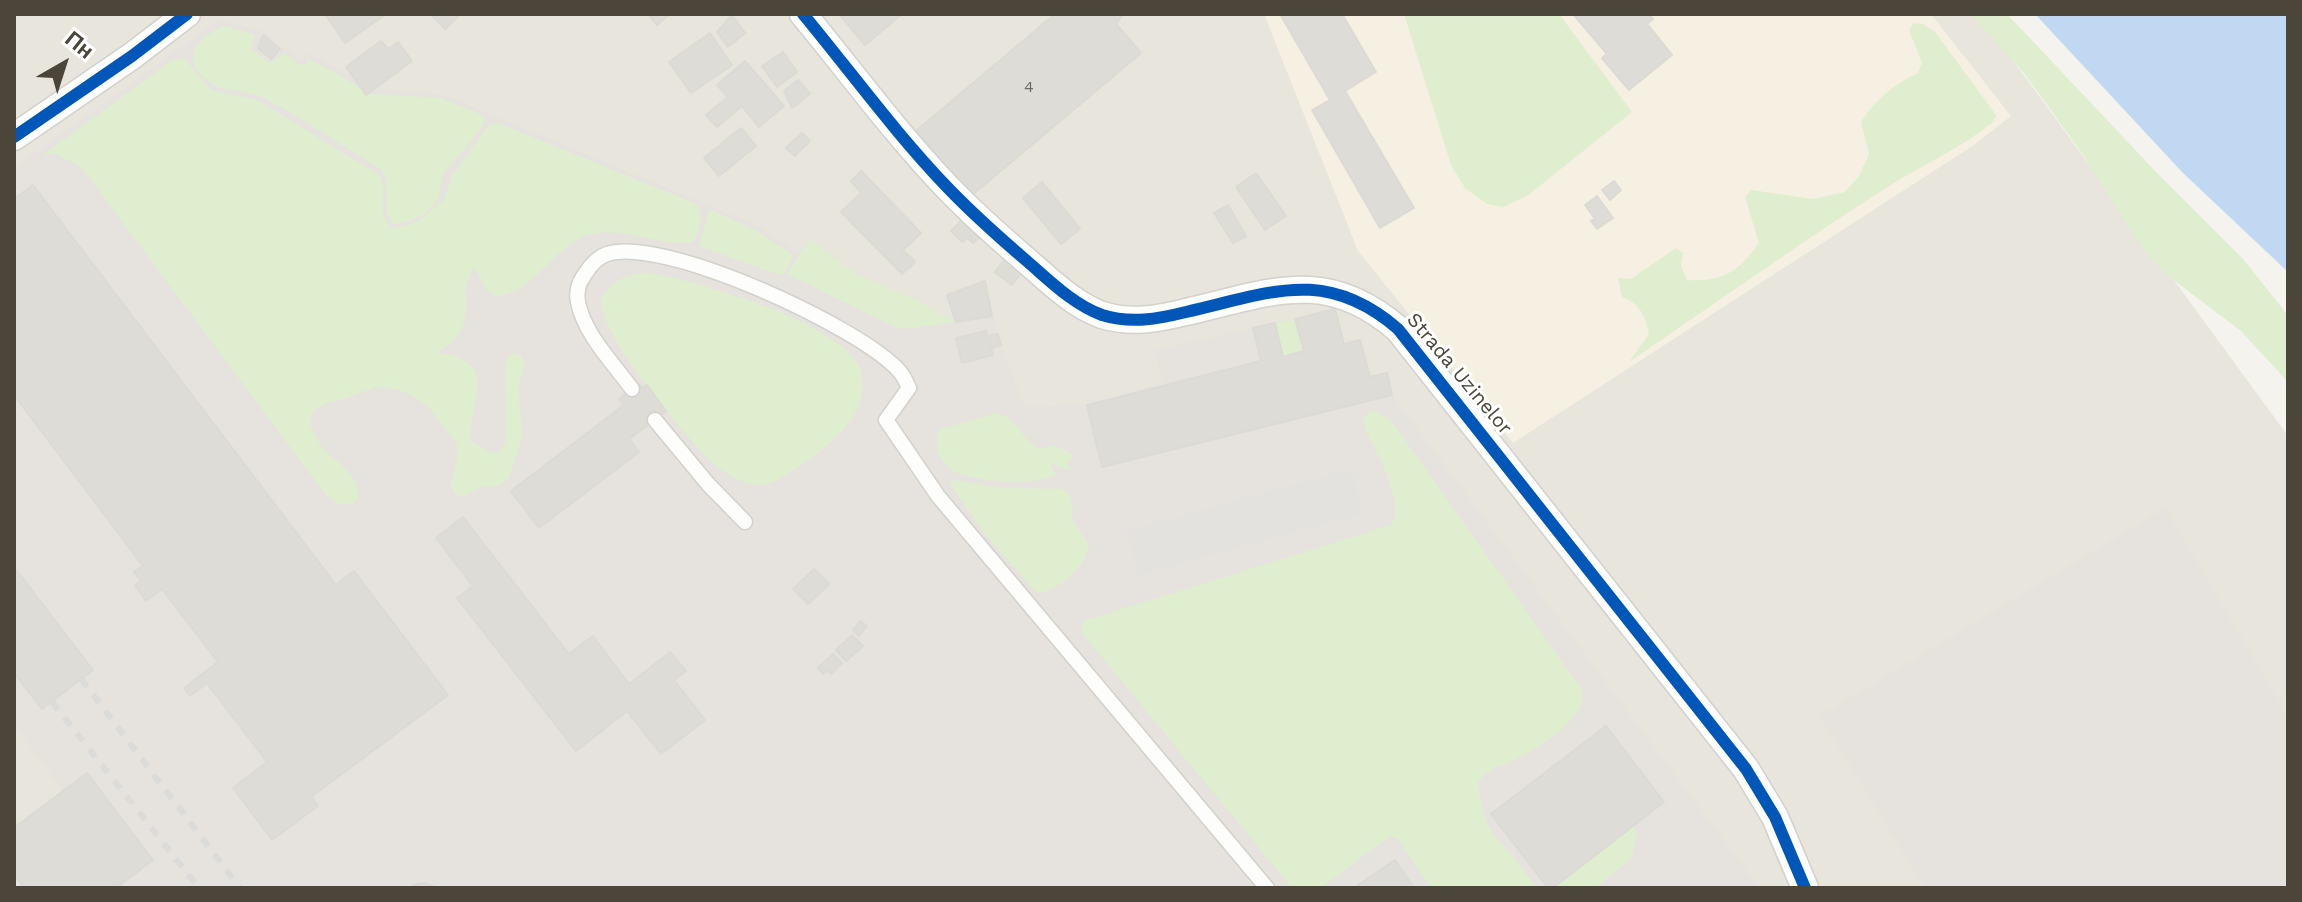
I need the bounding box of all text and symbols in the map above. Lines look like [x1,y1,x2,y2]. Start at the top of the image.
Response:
north arrow [24,24,104,104]
text: Пн [60,26,99,64]
house number: 4 [1024,77,1034,97]
street label: Strada Uzinelor [1401,308,1517,440]

